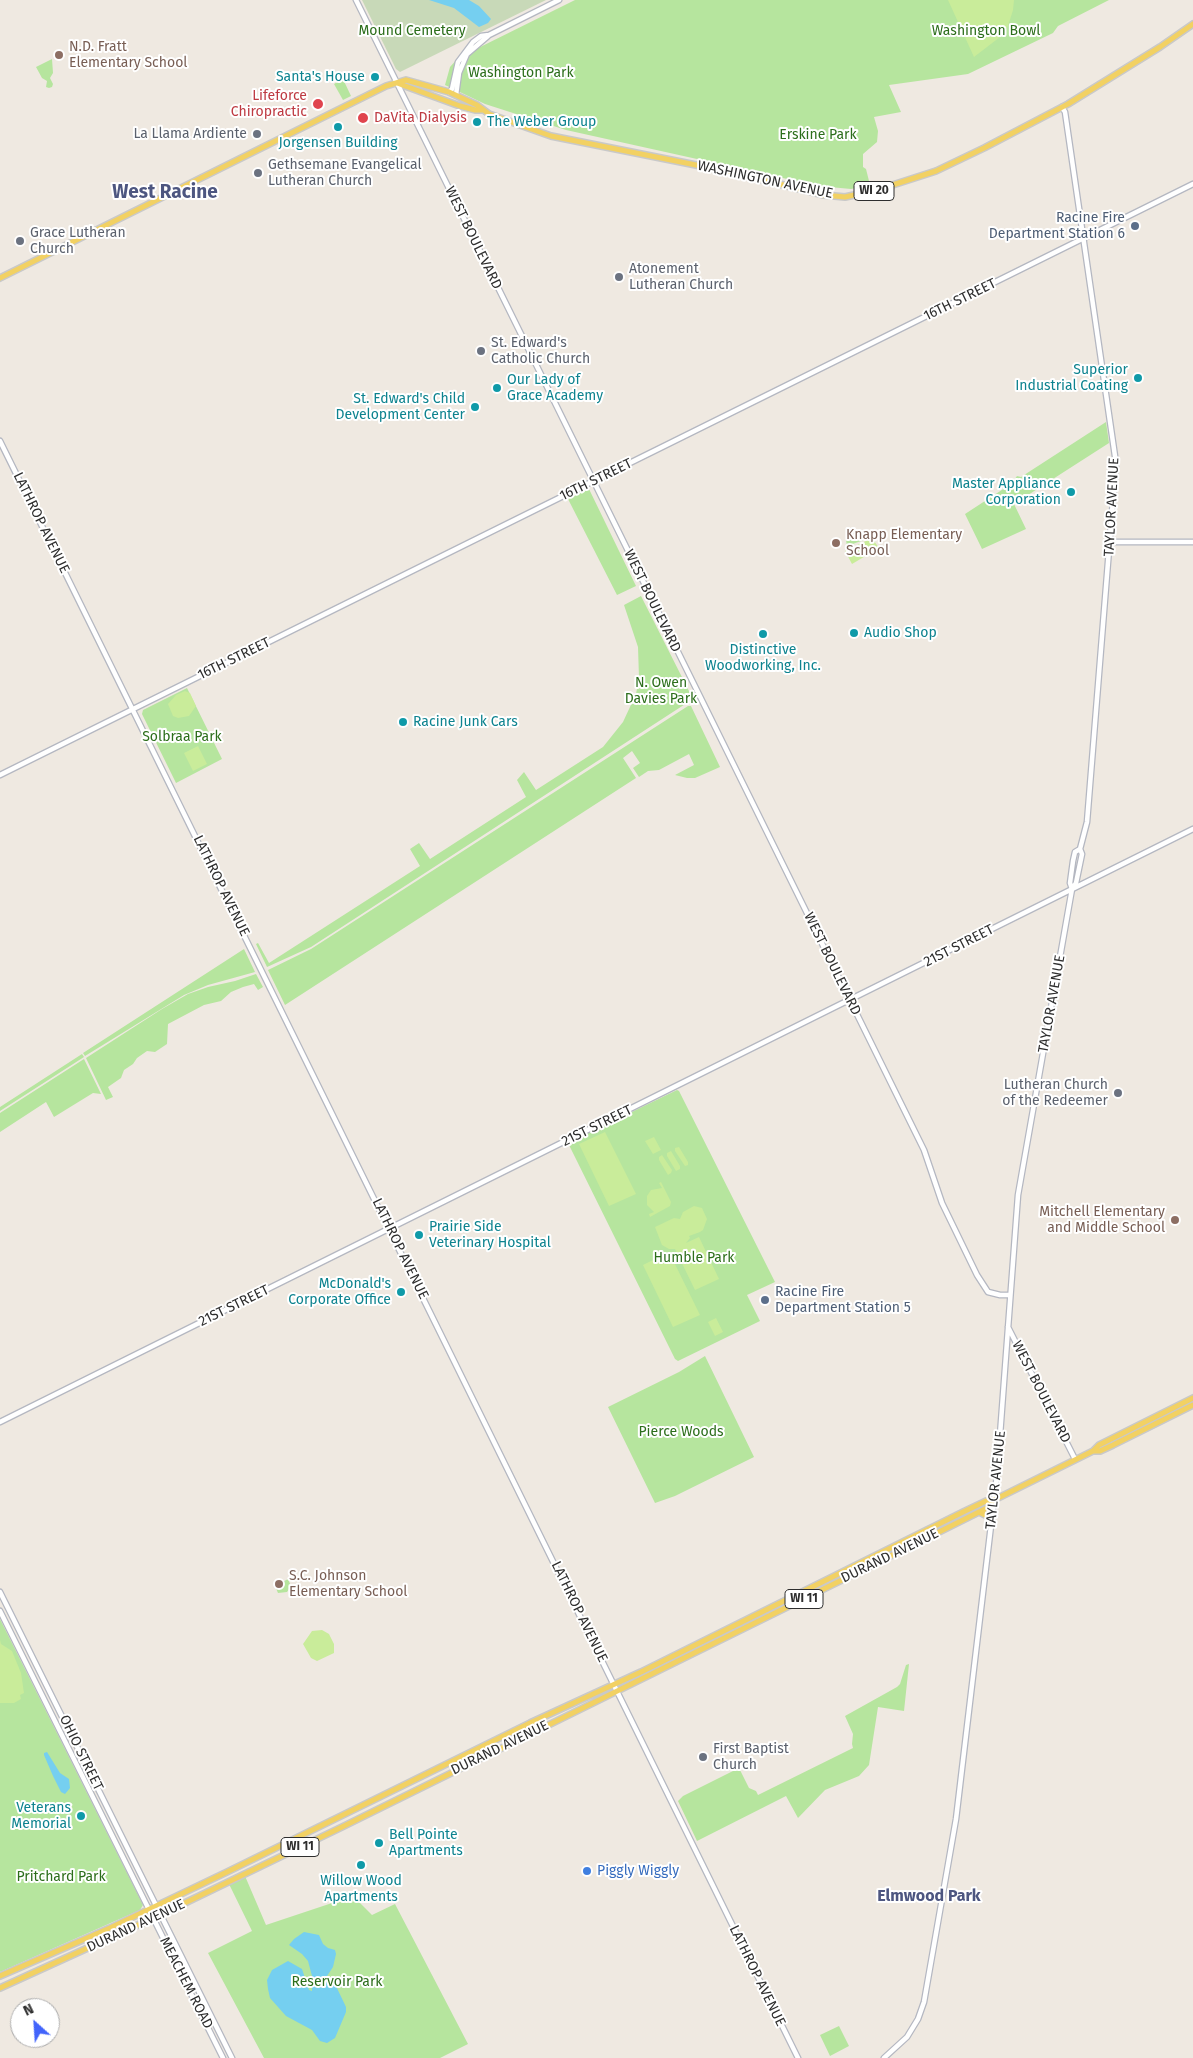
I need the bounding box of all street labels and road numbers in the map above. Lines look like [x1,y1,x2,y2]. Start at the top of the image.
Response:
street label: WASHINGTON AVENUE [696,157,834,203]
road number: WI 20 [854,182,894,200]
street label: WEST BOULEVARD [441,184,505,292]
street label: 16TH STREET [921,275,999,325]
street label: 16TH STREET [557,455,635,505]
street label: TAYLOR AVENUE [1101,457,1123,557]
street label: LATHROP AVENUE [9,470,73,576]
street label: WEST BOULEVARD [620,547,684,655]
street label: 16TH STREET [195,634,273,684]
street label: LATHROP AVENUE [189,833,253,939]
street label: WEST BOULEVARD [800,910,864,1018]
street label: 21ST STREET [921,921,997,971]
street label: TAYLOR AVENUE [1035,954,1069,1054]
street label: 21ST STREET [559,1102,635,1150]
street label: LATHROP AVENUE [368,1196,432,1302]
street label: 21ST STREET [196,1282,272,1330]
street label: WEST BOULEVARD [1008,1338,1074,1446]
street label: TAYLOR AVENUE [982,1430,1010,1530]
street label: DURAND AVENUE [838,1525,942,1587]
street label: LATHROP AVENUE [547,1559,611,1665]
road number: WI 11 [785,1590,823,1608]
street label: OHIO STREET [55,1712,107,1794]
street label: DURAND AVENUE [448,1717,552,1779]
road number: WI 11 [281,1838,319,1856]
street label: DURAND AVENUE [84,1896,188,1956]
street label: LATHROP AVENUE [725,1923,789,2029]
street label: MEACHEM ROAD [156,1934,216,2032]

